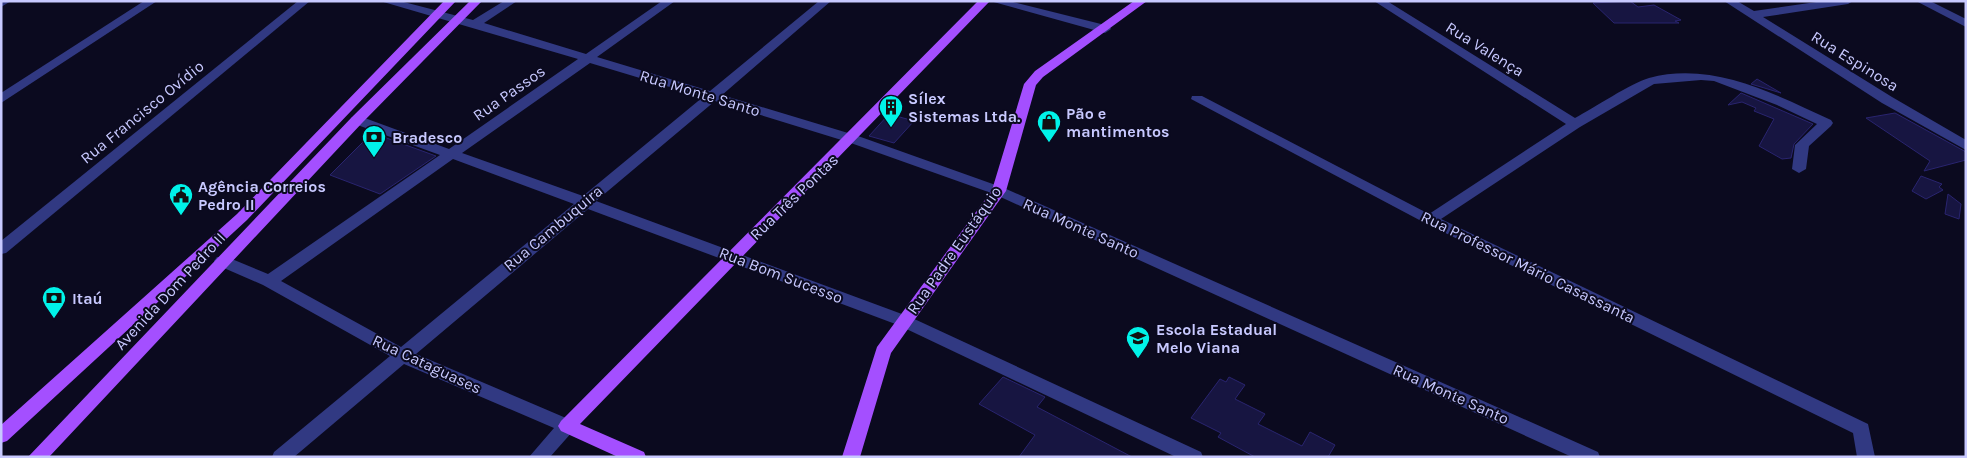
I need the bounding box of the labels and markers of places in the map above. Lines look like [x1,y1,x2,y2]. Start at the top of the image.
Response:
place label: Sílex Sistemas Ltda. [908,89,1021,126]
building icon: Sílex Sistemas Ltda. [878,94,904,128]
place label: Pão e mantimentos [1066,104,1170,141]
shop icon: Pão e mantimentos [1036,109,1062,143]
bank icon: Bradesco [361,124,387,158]
place label: Bradesco [392,128,462,147]
place label: Agência Correios Pedro II [198,177,326,214]
public building icon: Agência Correios Pedro II [168,182,194,216]
bank icon: Itaú [41,285,67,319]
place label: Itaú [72,289,103,308]
place label: Escola Estadual Melo Viana [1156,320,1277,357]
school or university icon: Escola Estadual Melo Viana [1125,325,1151,359]

